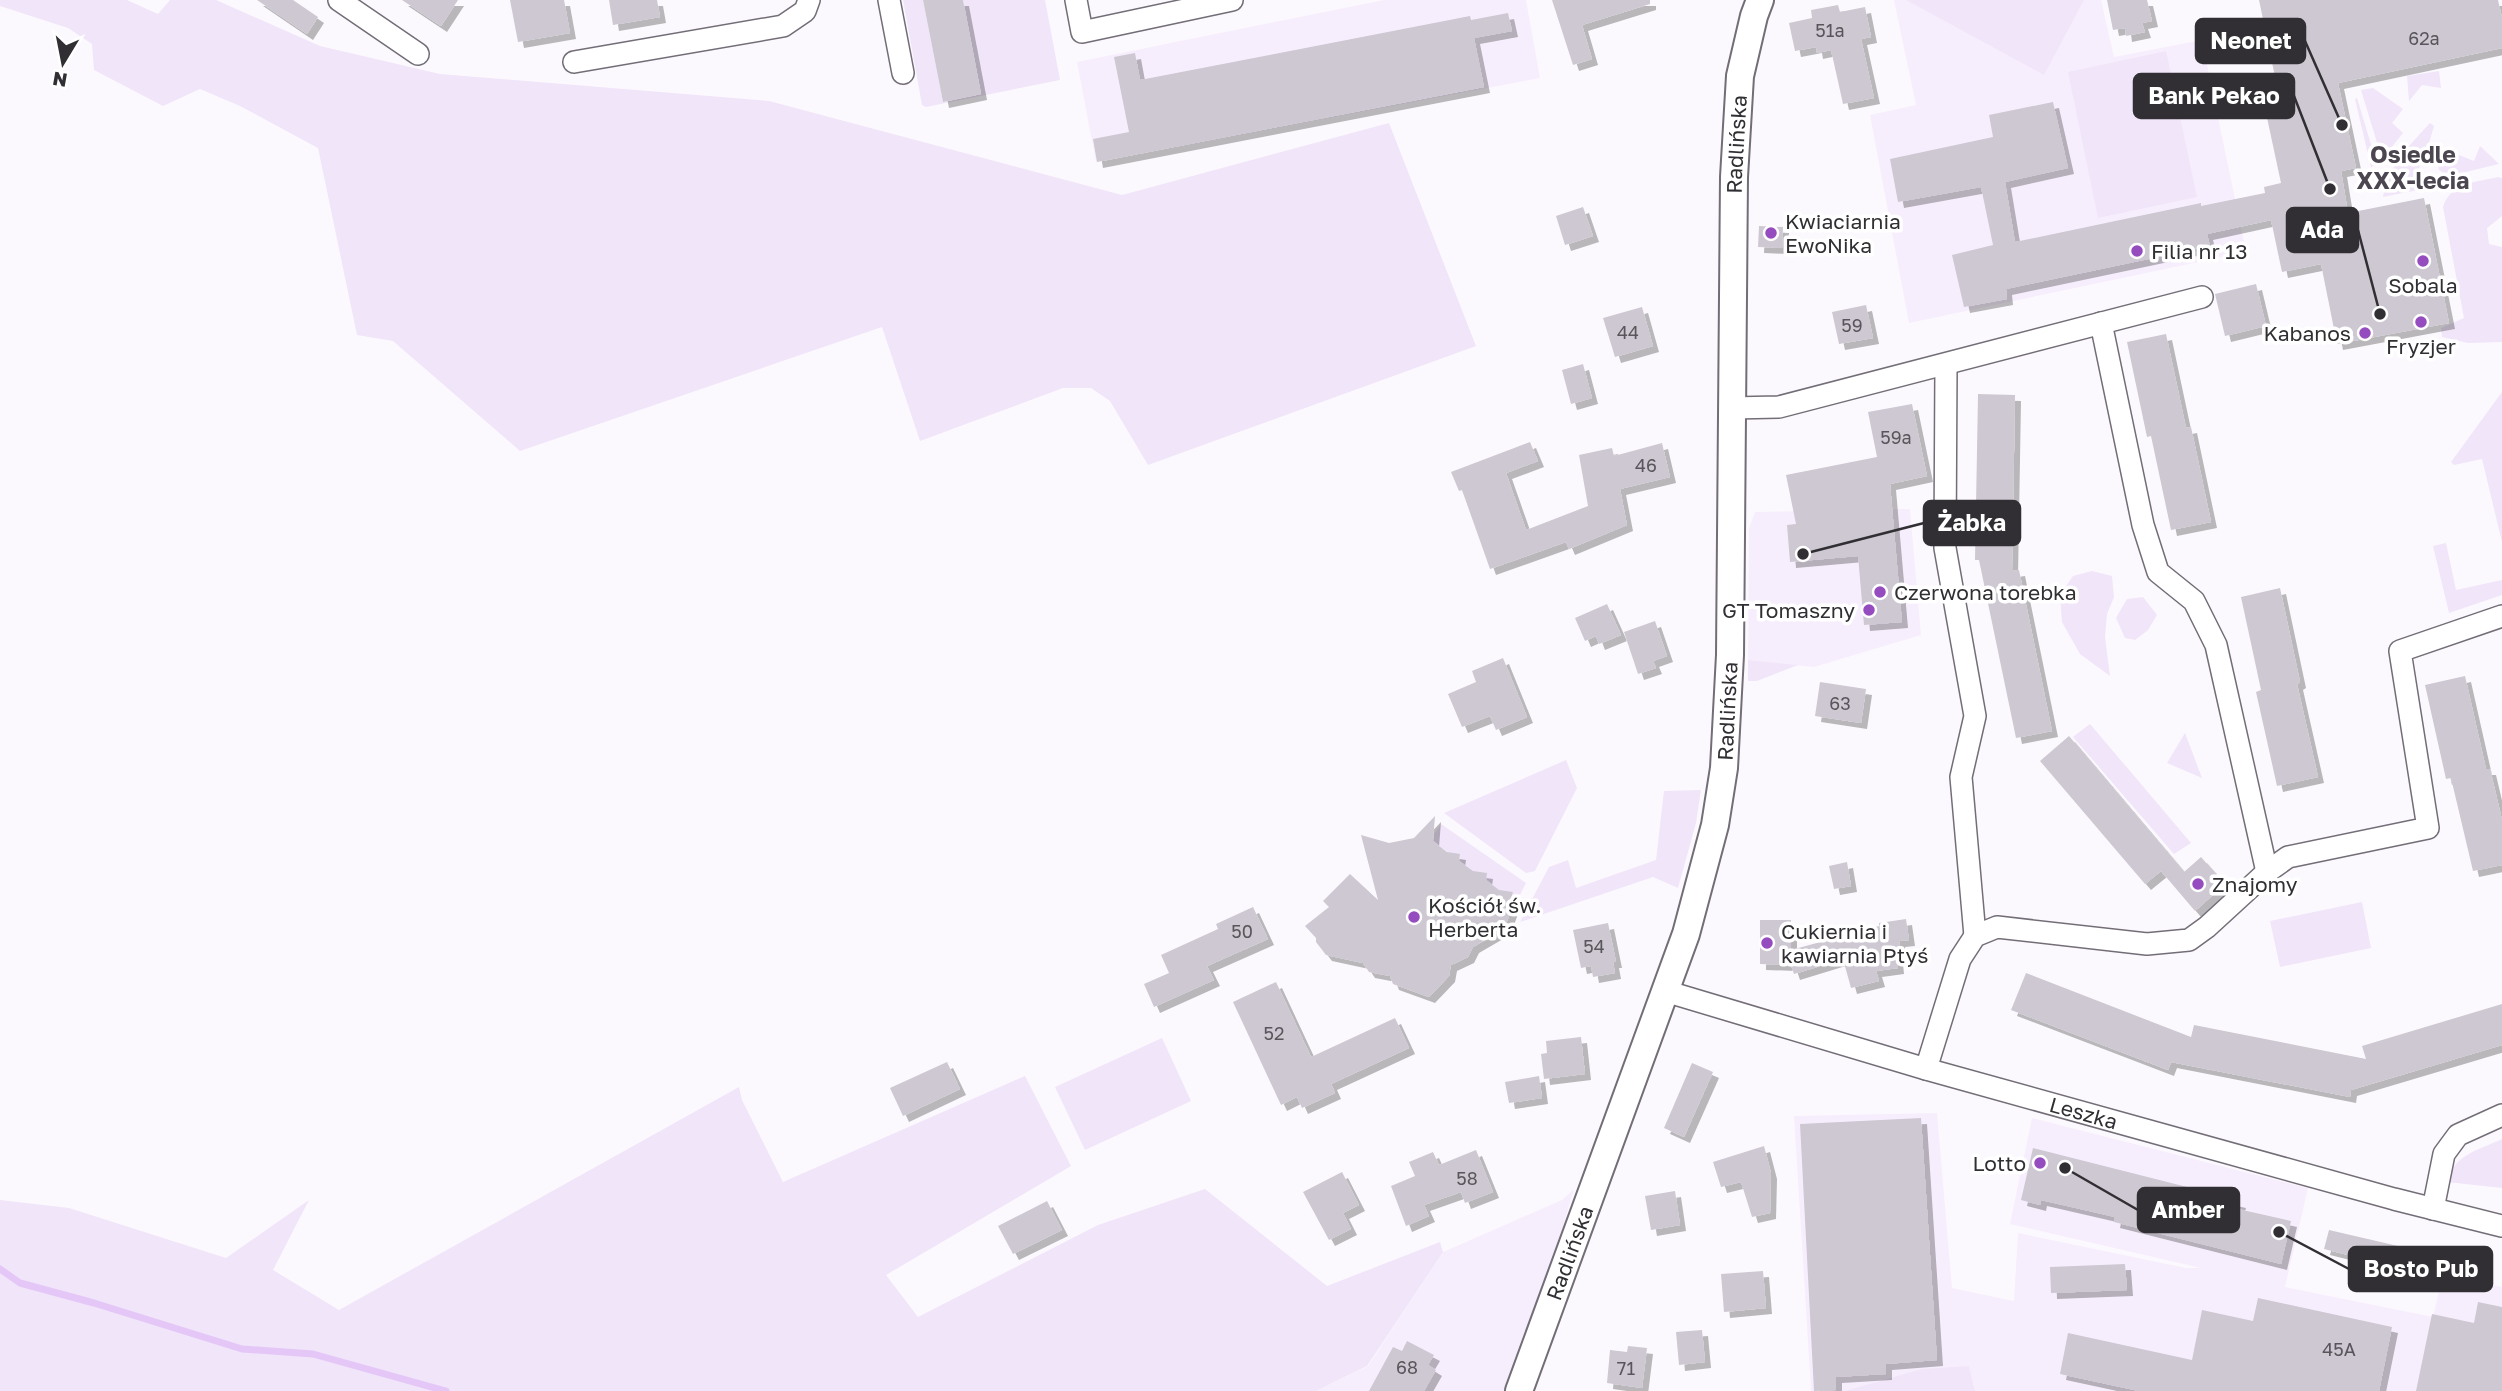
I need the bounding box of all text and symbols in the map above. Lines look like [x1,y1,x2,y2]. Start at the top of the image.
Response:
house number: 51a [1815,19,1845,41]
callout: Neonet [2196,19,2305,63]
text: Neonet [2210,26,2292,54]
house number: 62a [2408,27,2440,49]
north arrow [28,28,98,98]
text: N [51,68,69,93]
callout: Bank Pekao [2134,74,2294,118]
text: Bank Pekao [2148,81,2280,109]
street label: Radlińska [1721,94,1752,194]
district label: Osiedle XXX-lecia [2357,140,2469,194]
place label: Kwiaciarnia EwoNika [1785,208,1901,258]
callout: Ada [2287,208,2358,252]
text: Ada [2300,215,2344,243]
marker: Kwiaciarnia EwoNika [1763,225,1779,241]
place label: Filia nr 13 [2151,238,2247,264]
marker: Filia nr 13 [2129,243,2145,259]
marker: Sobala [2415,253,2431,269]
place label: Sobala [2388,272,2458,298]
house number: 59 [1841,314,1863,336]
marker: Fryzjer [2413,314,2429,330]
place label: Kabanos [2263,320,2351,346]
house number: 44 [1617,321,1639,343]
marker: Kabanos [2357,325,2373,341]
place label: Fryzjer [2386,333,2456,359]
house number: 59a [1880,426,1912,448]
house number: 46 [1635,454,1657,476]
callout: Żabka [1924,501,2020,545]
text: Żabka [1938,508,2006,536]
place label: Czerwona torebka [1894,579,2077,605]
marker: Czerwona torebka [1872,584,1888,600]
place label: GT Tomaszny [1722,597,1855,623]
marker: GT Tomaszny [1861,602,1877,618]
street label: Radlińska [1711,661,1743,761]
house number: 63 [1829,692,1851,714]
place label: Znajomy [2212,871,2298,897]
marker: Znajomy [2190,876,2206,892]
place label: Kościół św. Herberta [1428,892,1542,942]
marker: Kościół św. Herberta [1406,909,1422,925]
place label: Cukiernia i kawiarnia Ptyś [1781,918,1928,968]
house number: 50 [1231,920,1253,942]
house number: 54 [1583,935,1605,957]
marker: Cukiernia i kawiarnia Ptyś [1759,935,1775,951]
house number: 52 [1264,1022,1284,1044]
street label: Leszka [2047,1091,2121,1135]
place label: Lotto [1972,1150,2026,1176]
marker: Lotto [2032,1155,2048,1171]
house number: 58 [1456,1167,1478,1189]
callout: Amber [2138,1188,2239,1232]
text: Amber [2151,1195,2225,1223]
street label: Radlińska [1540,1202,1599,1304]
callout: Bosto Pub [2349,1247,2492,1291]
text: Bosto Pub [2364,1254,2478,1282]
house number: 45A [2322,1338,2356,1360]
house number: 68 [1396,1356,1418,1378]
house number: 71 [1617,1357,1635,1379]

